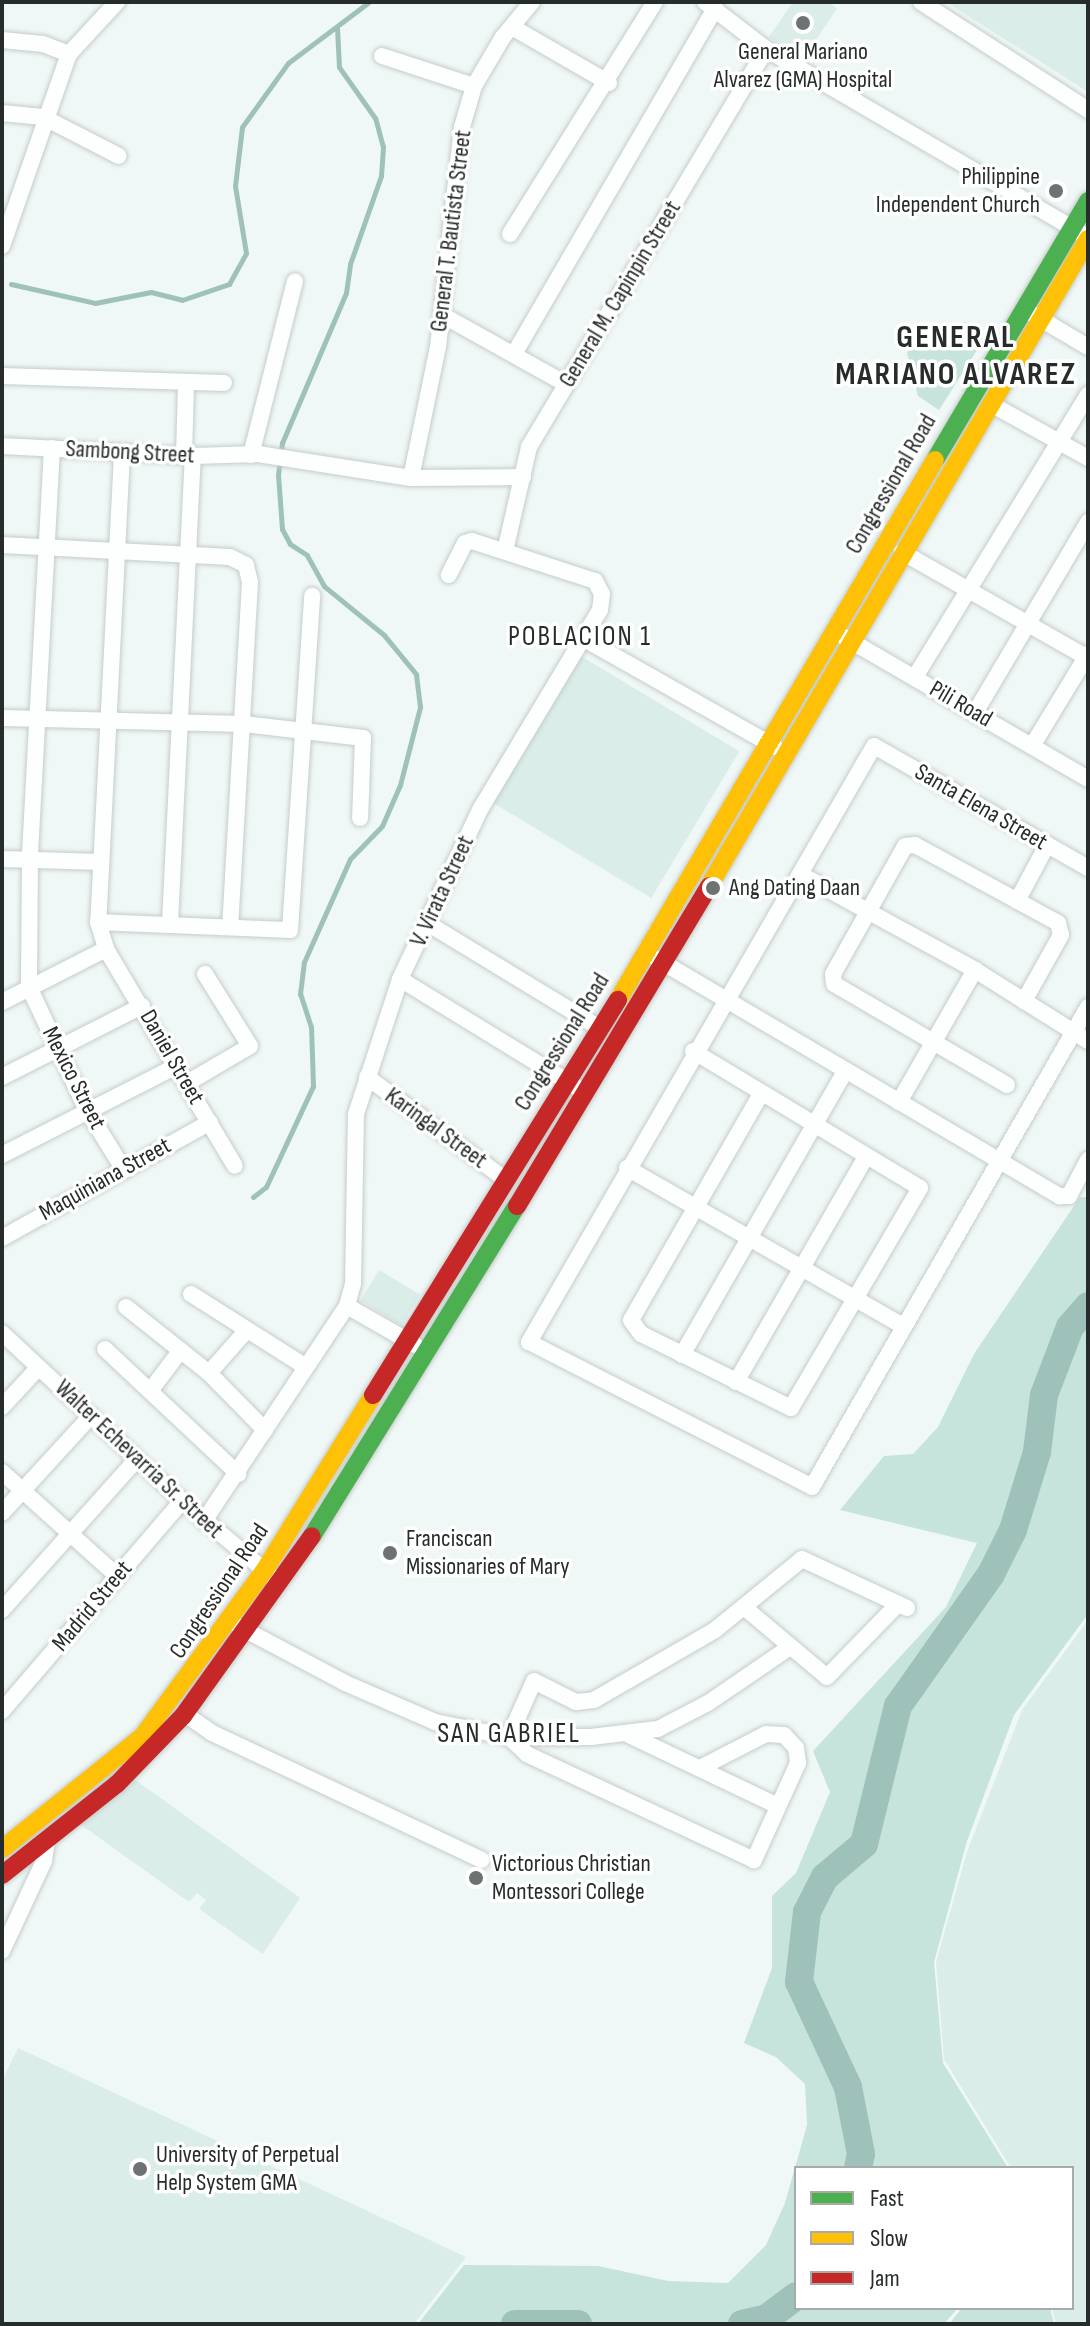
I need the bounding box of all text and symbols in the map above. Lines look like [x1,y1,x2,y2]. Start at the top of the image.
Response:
marker: General Mariano Alvarez (GMA) Hospital [792,12,814,34]
place label: General Mariano Alvarez (GMA) Hospital [714,38,892,94]
street label: General T. Bautista Street [424,128,478,334]
place label: Philippine Independent Church [876,163,1040,219]
marker: Philippine Independent Church [1047,182,1065,200]
street label: General M. Capinpin Street [553,196,687,392]
district label: GENERAL MARIANO ALVAREZ [835,320,1077,395]
street label: Congressional Road [839,409,943,559]
street label: Sambong Street [65,434,195,470]
district label: POBLACION 1 [508,620,652,654]
street label: Pili Road [924,675,998,733]
street label: Santa Elena Street [910,757,1052,857]
street label: V. Virata Street [404,831,480,951]
place label: Ang Dating Daan [729,874,860,902]
marker: Ang Dating Daan [704,879,722,897]
street label: Congressional Road [508,968,616,1116]
street label: Daniel Street [133,1005,211,1109]
street label: Mexico Street [36,1022,112,1134]
street label: Karingal Street [379,1081,493,1175]
street label: Maquiniana Street [34,1131,176,1227]
street label: Walter Echevarria Sr. Street [49,1374,229,1544]
street label: Congressional Road [163,1518,275,1664]
place label: Franciscan Missionaries of Mary [406,1525,570,1581]
marker: Franciscan Missionaries of Mary [381,1544,399,1562]
street label: Madrid Street [46,1555,138,1657]
district label: SAN GABRIEL [437,1717,581,1751]
place label: Victorious Christian Montessori College [492,1850,651,1906]
marker: Victorious Christian Montessori College [467,1869,485,1887]
place label: University of Perpetual Help System GMA [156,2141,339,2197]
marker: University of Perpetual Help System GMA [131,2160,149,2178]
legend [794,2166,1074,2310]
text: Fast [870,2184,904,2213]
text: Slow [870,2224,908,2253]
text: Jam [870,2264,900,2293]

